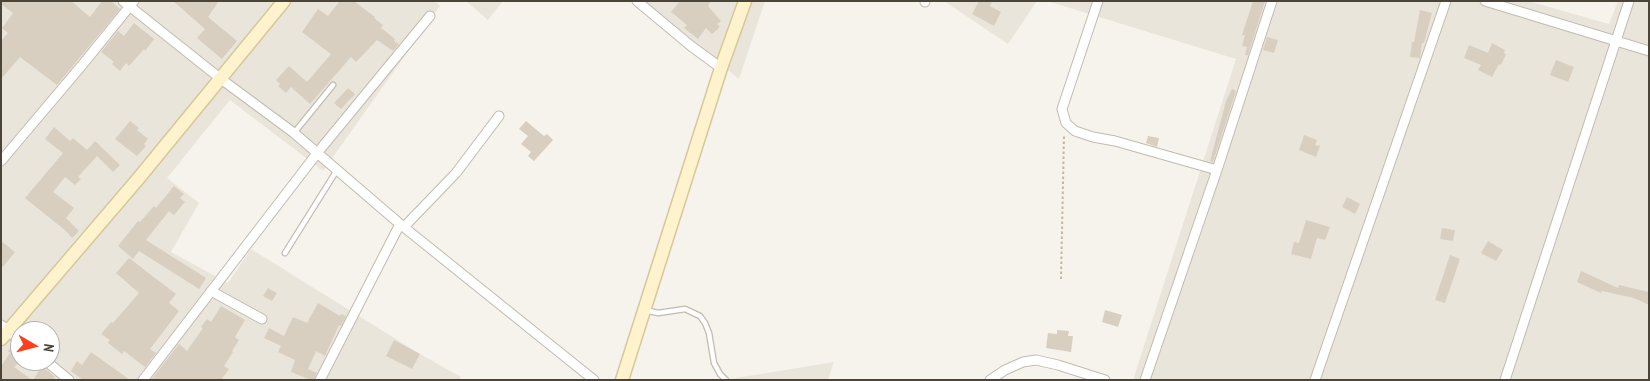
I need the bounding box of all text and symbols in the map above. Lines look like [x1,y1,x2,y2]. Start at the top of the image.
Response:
north arrow [10,321,60,371]
text: N [39,343,58,353]

